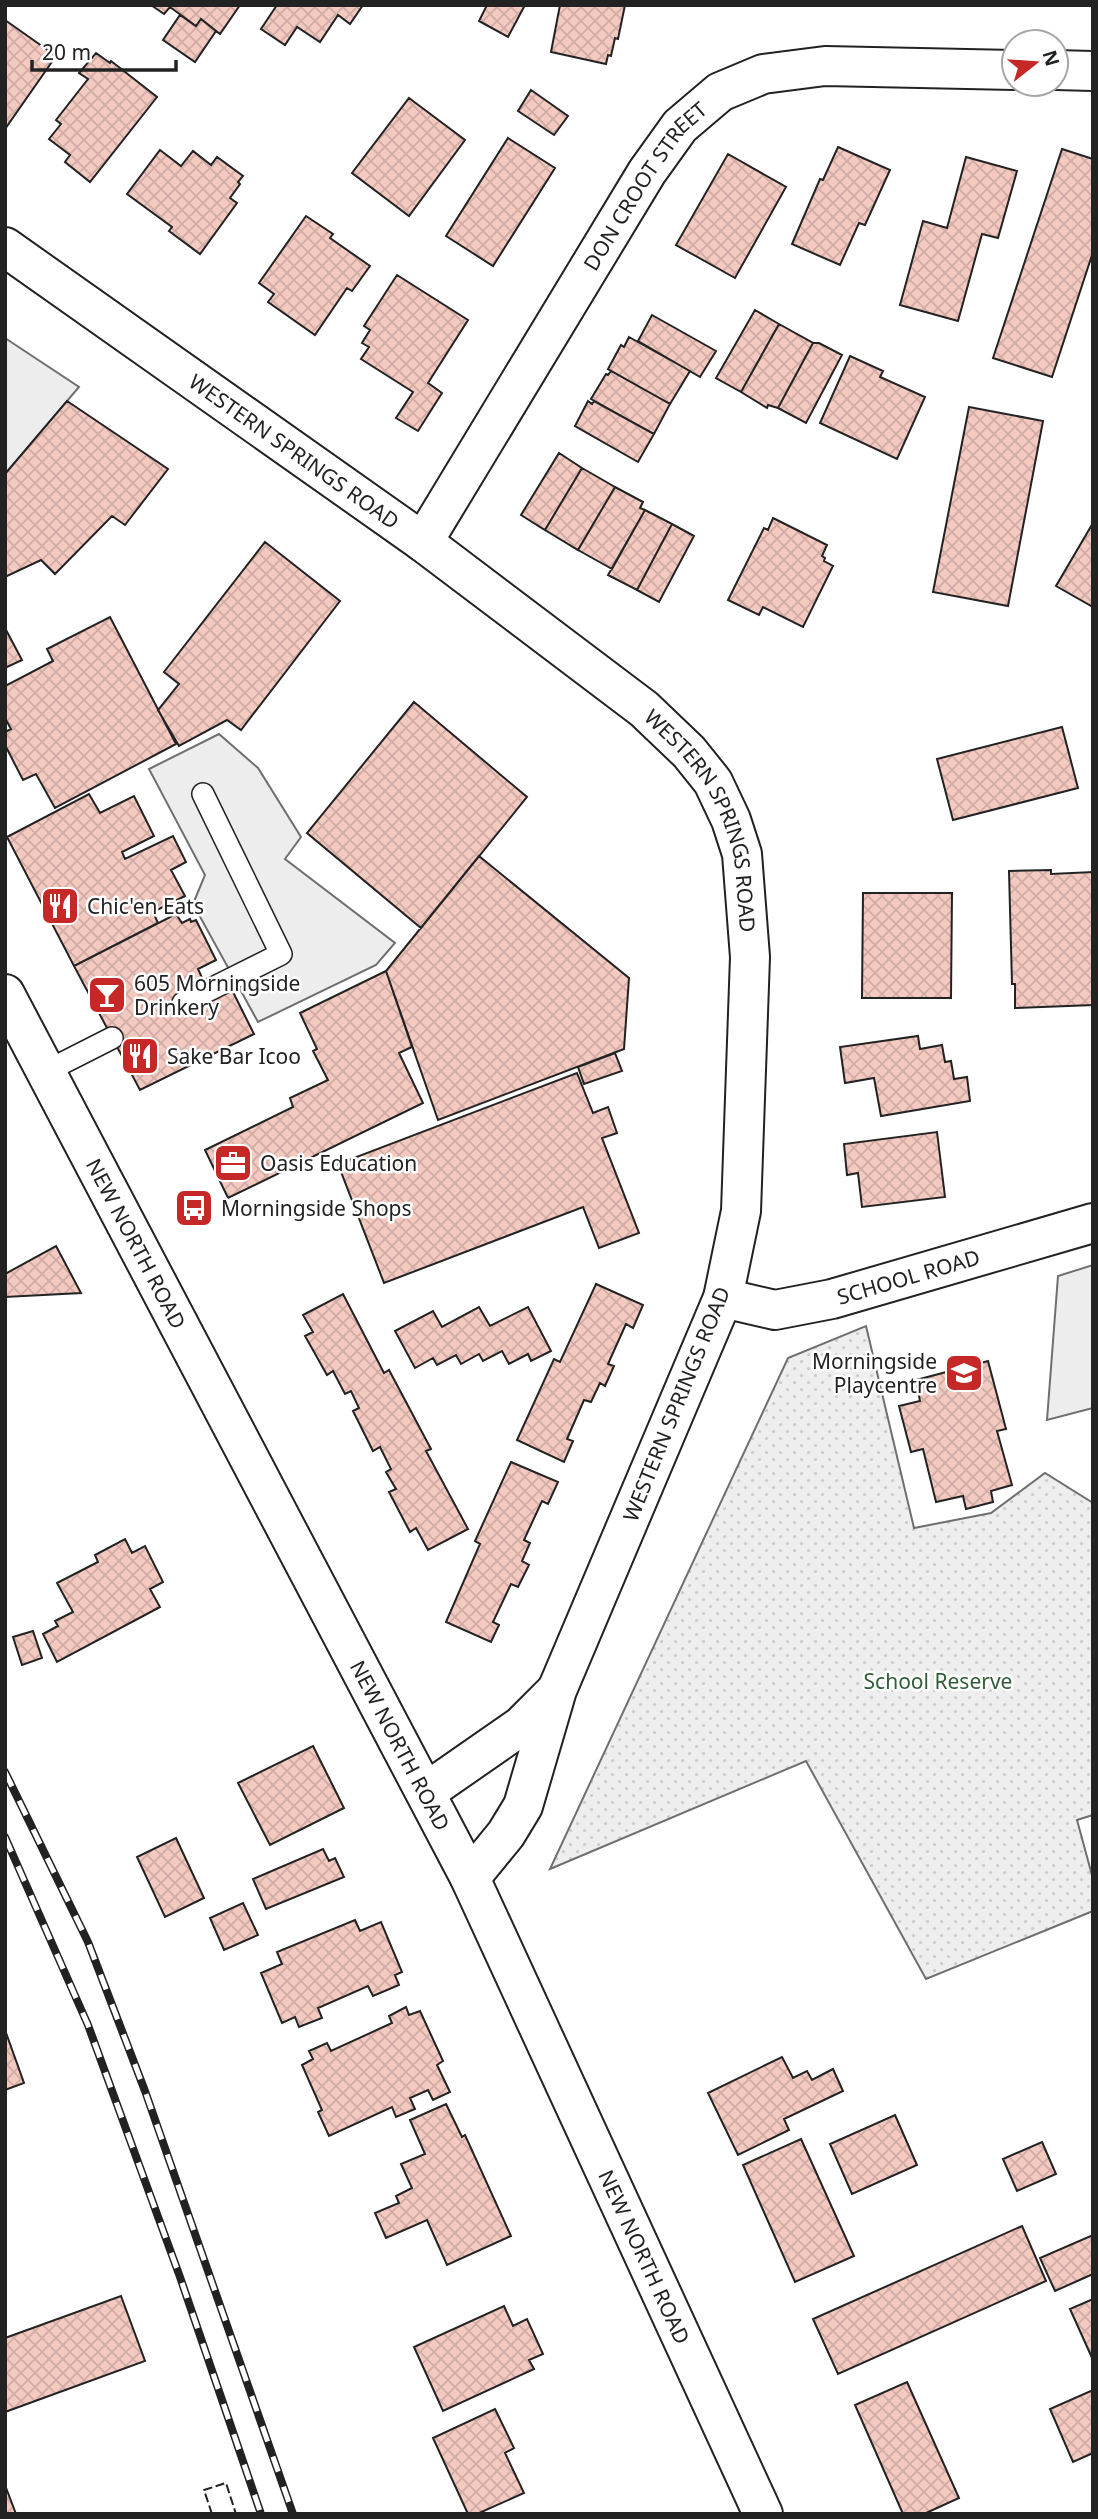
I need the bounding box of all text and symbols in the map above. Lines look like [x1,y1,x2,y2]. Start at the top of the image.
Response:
scale bar [32,28,175,72]
north arrow [1000,28,1070,98]
text: 20 m [42,38,91,66]
text: N [1037,47,1066,69]
street label: DON CROOT STREET [577,95,713,276]
street label: WESTERN SPRINGS ROAD [184,367,405,535]
street label: WESTERN SPRINGS ROAD [639,703,762,933]
restaurant icon: Chic'en Eats [39,885,81,927]
place label: Chic'en Eats [87,892,204,920]
place label: 605 Morningside Drinkery [134,969,300,1021]
bar icon: 605 Morningside Drinkery [86,974,128,1016]
restaurant icon: Sake Bar Icoo [119,1035,161,1077]
place label: Sake Bar Icoo [167,1042,301,1070]
office icon: Oasis Education [212,1142,254,1184]
place label: Oasis Education [260,1149,417,1177]
street label: NEW NORTH ROAD [80,1154,193,1334]
bus stop icon: Morningside Shops [173,1187,215,1229]
place label: Morningside Shops [221,1194,412,1222]
street label: SCHOOL ROAD [834,1243,983,1311]
street label: WESTERN SPRINGS ROAD [616,1282,736,1526]
place label: Morningside Playcentre [812,1347,937,1399]
school or university icon: Morningside Playcentre [943,1352,985,1394]
street label: NEW NORTH ROAD [344,1655,457,1835]
park label: School Reserve [864,1667,1012,1695]
street label: NEW NORTH ROAD [592,2165,697,2348]

